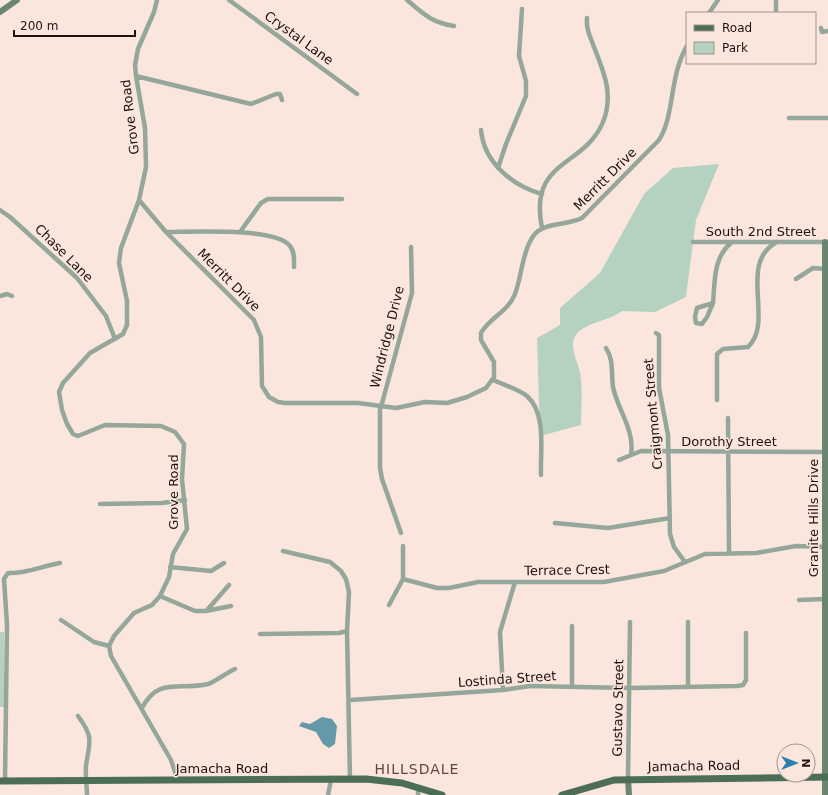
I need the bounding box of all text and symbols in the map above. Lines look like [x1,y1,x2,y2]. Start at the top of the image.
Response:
street label: Crystal Lane [262,8,336,68]
scale bar [14,12,135,38]
legend [686,12,816,64]
text: 200 m [20,19,58,33]
text: Road [722,21,752,35]
text: Park [722,41,748,55]
street label: Grove Road [118,79,142,155]
street label: Merritt Drive [571,145,639,213]
street label: Chase Lane [32,221,96,285]
street label: South 2nd Street [706,224,816,239]
street label: Merritt Drive [195,246,263,314]
street label: Windridge Drive [367,284,407,390]
street label: Craigmont Street [641,358,665,470]
street label: Dorothy Street [681,434,777,449]
street label: Grove Road [166,454,181,530]
street label: Granite Hills Drive [806,459,821,577]
street label: Terrace Crest [523,562,610,578]
street label: Gustavo Street [610,659,626,757]
street label: Lostinda Street [457,668,557,690]
north arrow [776,743,816,783]
street label: Jamacha Road [647,758,740,774]
text: N [799,758,812,768]
street label: Jamacha Road [175,761,268,776]
district label: HILLSDALE [375,761,459,777]

